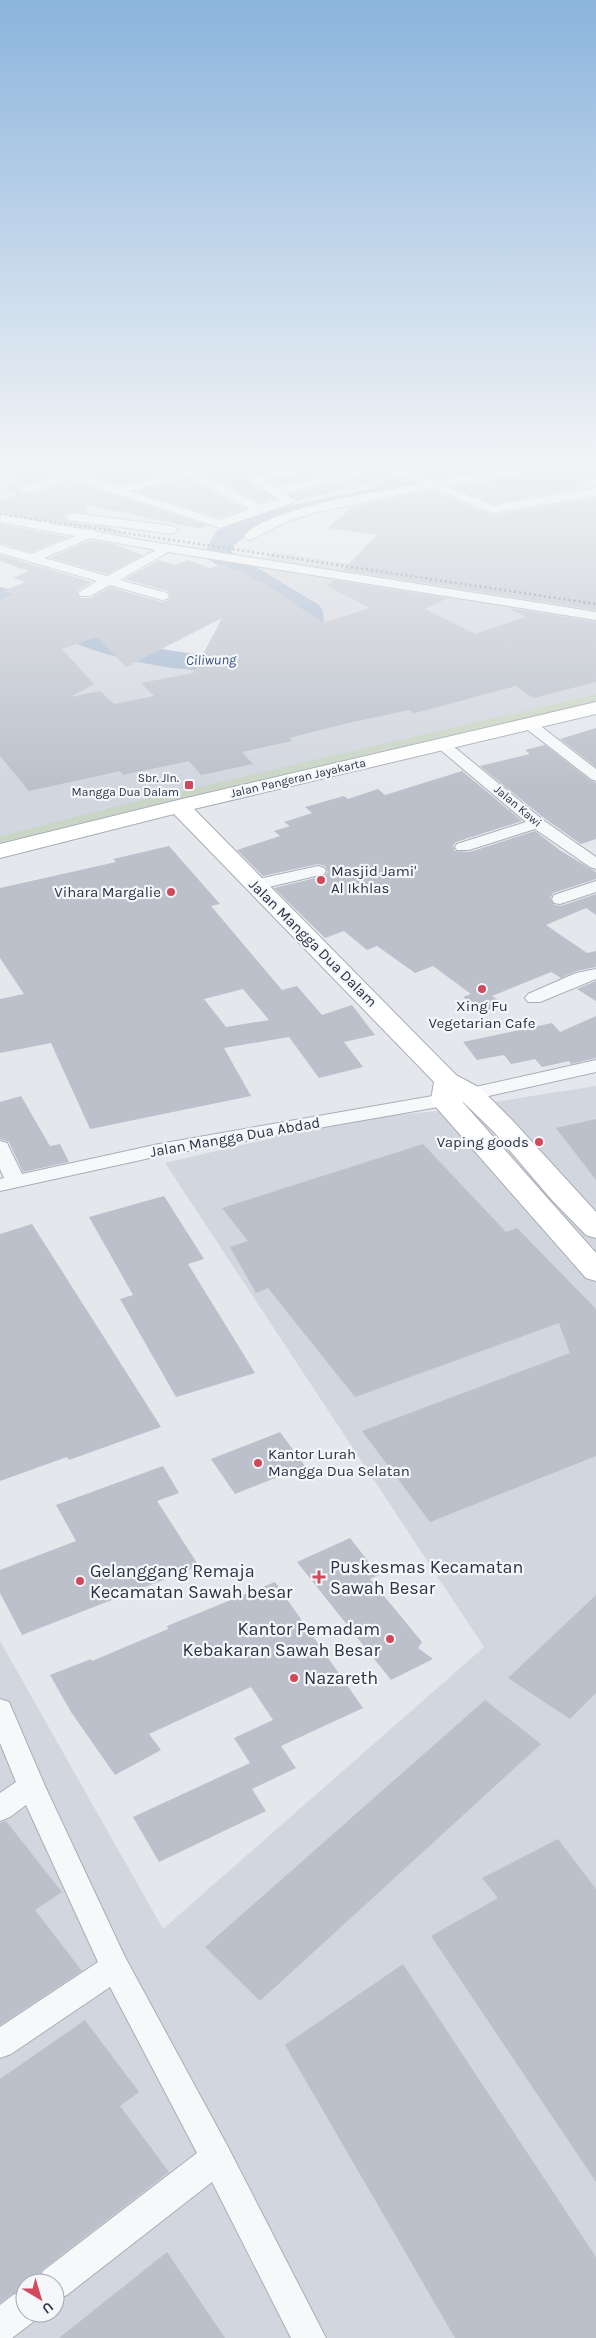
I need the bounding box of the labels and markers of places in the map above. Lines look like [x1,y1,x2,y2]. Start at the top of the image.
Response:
place label: Sbr. Jln. Mangga Dua Dalam [72,771,179,799]
marker: Sbr. Jln. Mangga Dua Dalam [183,779,195,791]
place label: Masjid Jami' Al Ikhlas [331,862,416,897]
marker: Masjid Jami' Al Ikhlas [315,874,327,886]
place label: Vihara Margalie [54,883,161,901]
marker: Vihara Margalie [165,886,177,898]
marker: Xing Fu Vegetarian Cafe [476,983,488,995]
place label: Xing Fu Vegetarian Cafe [429,997,535,1032]
place label: Vaping goods [437,1133,529,1151]
marker: Vaping goods [533,1136,545,1148]
place label: Kantor Lurah Mangga Dua Selatan [268,1445,410,1480]
marker: Kantor Lurah Mangga Dua Selatan [252,1457,264,1469]
place label: Puskesmas Kecamatan Sawah Besar [330,1556,523,1599]
place label: Gelanggang Remaja Kecamatan Sawah besar [90,1560,293,1603]
marker: Puskesmas Kecamatan Sawah Besar [312,1570,326,1584]
marker: Gelanggang Remaja Kecamatan Sawah besar [74,1575,86,1587]
place label: Kantor Pemadam Kebakaran Sawah Besar [182,1618,380,1661]
marker: Kantor Pemadam Kebakaran Sawah Besar [384,1633,396,1645]
place label: Nazareth [304,1667,378,1689]
marker: Nazareth [288,1672,300,1684]

